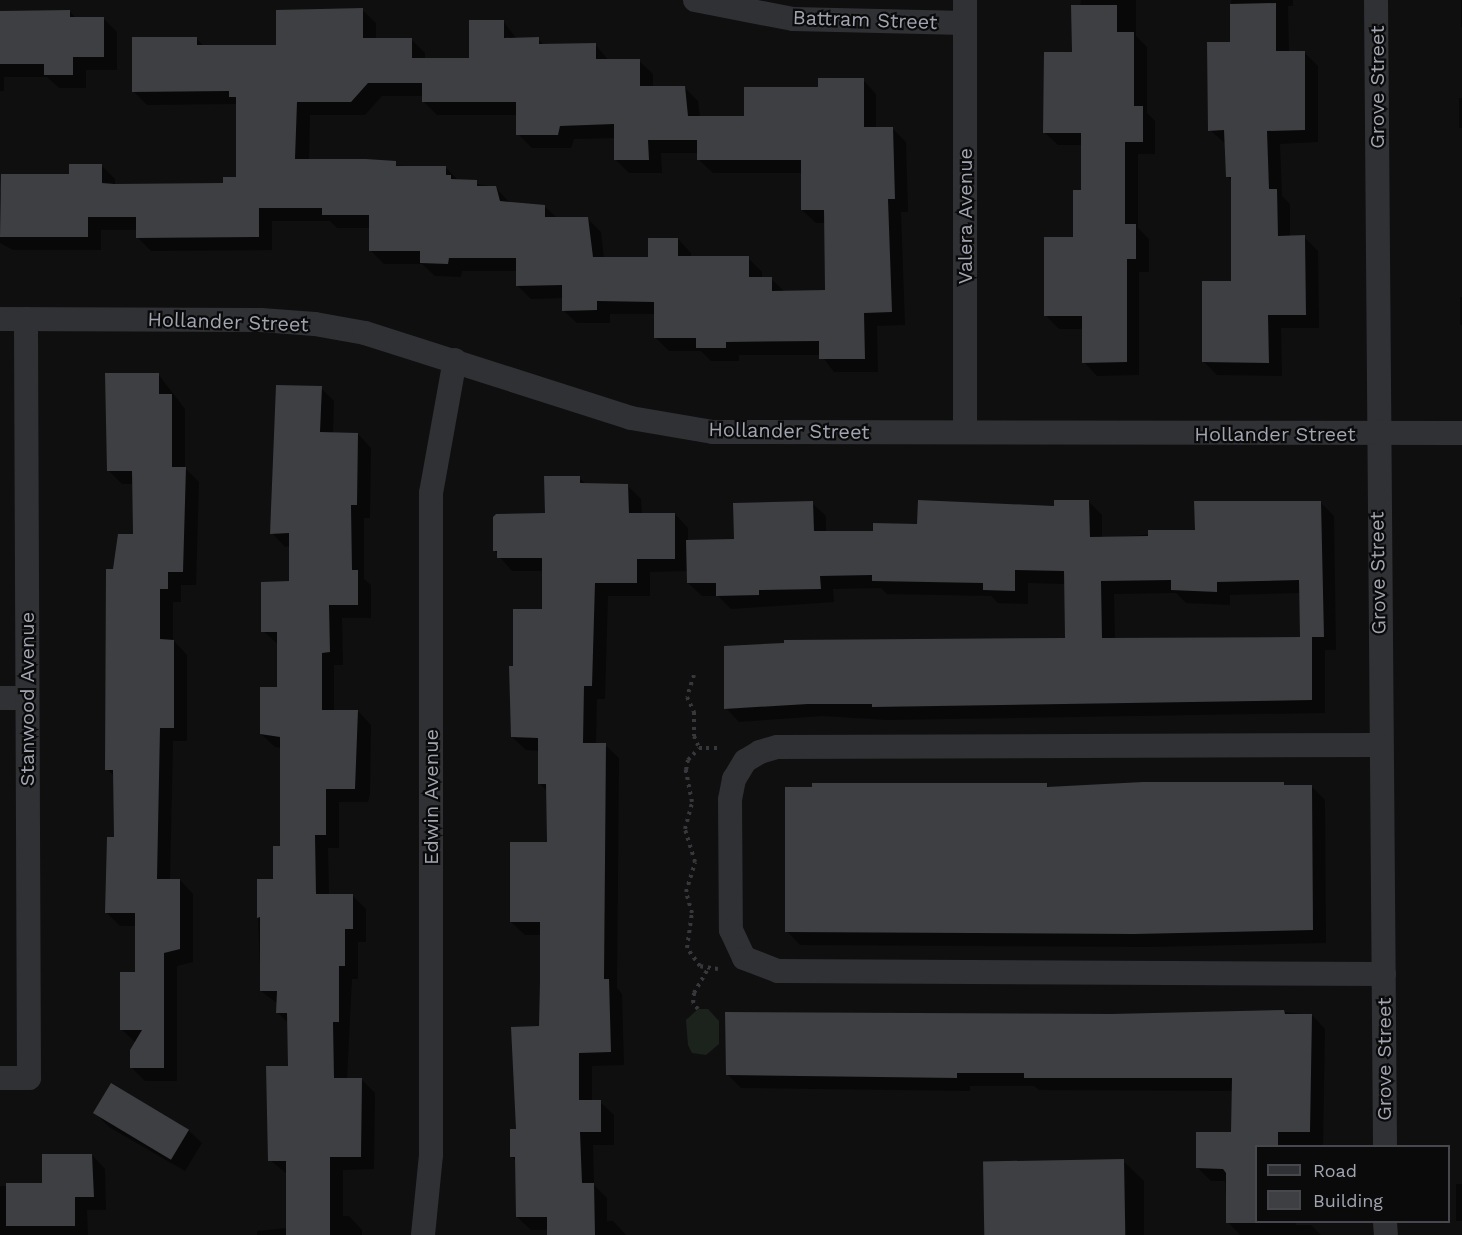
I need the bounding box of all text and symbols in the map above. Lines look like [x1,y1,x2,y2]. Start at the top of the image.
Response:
street label: Battram Street [792,5,938,35]
street label: Grove Street [1365,25,1389,149]
street label: Valera Avenue [953,147,977,285]
street label: Hollander Street [147,307,309,337]
street label: Hollander Street [708,418,870,444]
street label: Hollander Street [1194,422,1356,446]
street label: Grove Street [1365,511,1391,635]
street label: Stanwood Avenue [15,611,39,787]
street label: Edwin Avenue [419,729,443,865]
street label: Grove Street [1372,997,1396,1121]
legend [1255,1145,1450,1223]
text: Road [1313,1160,1357,1181]
text: Building [1313,1190,1383,1211]

